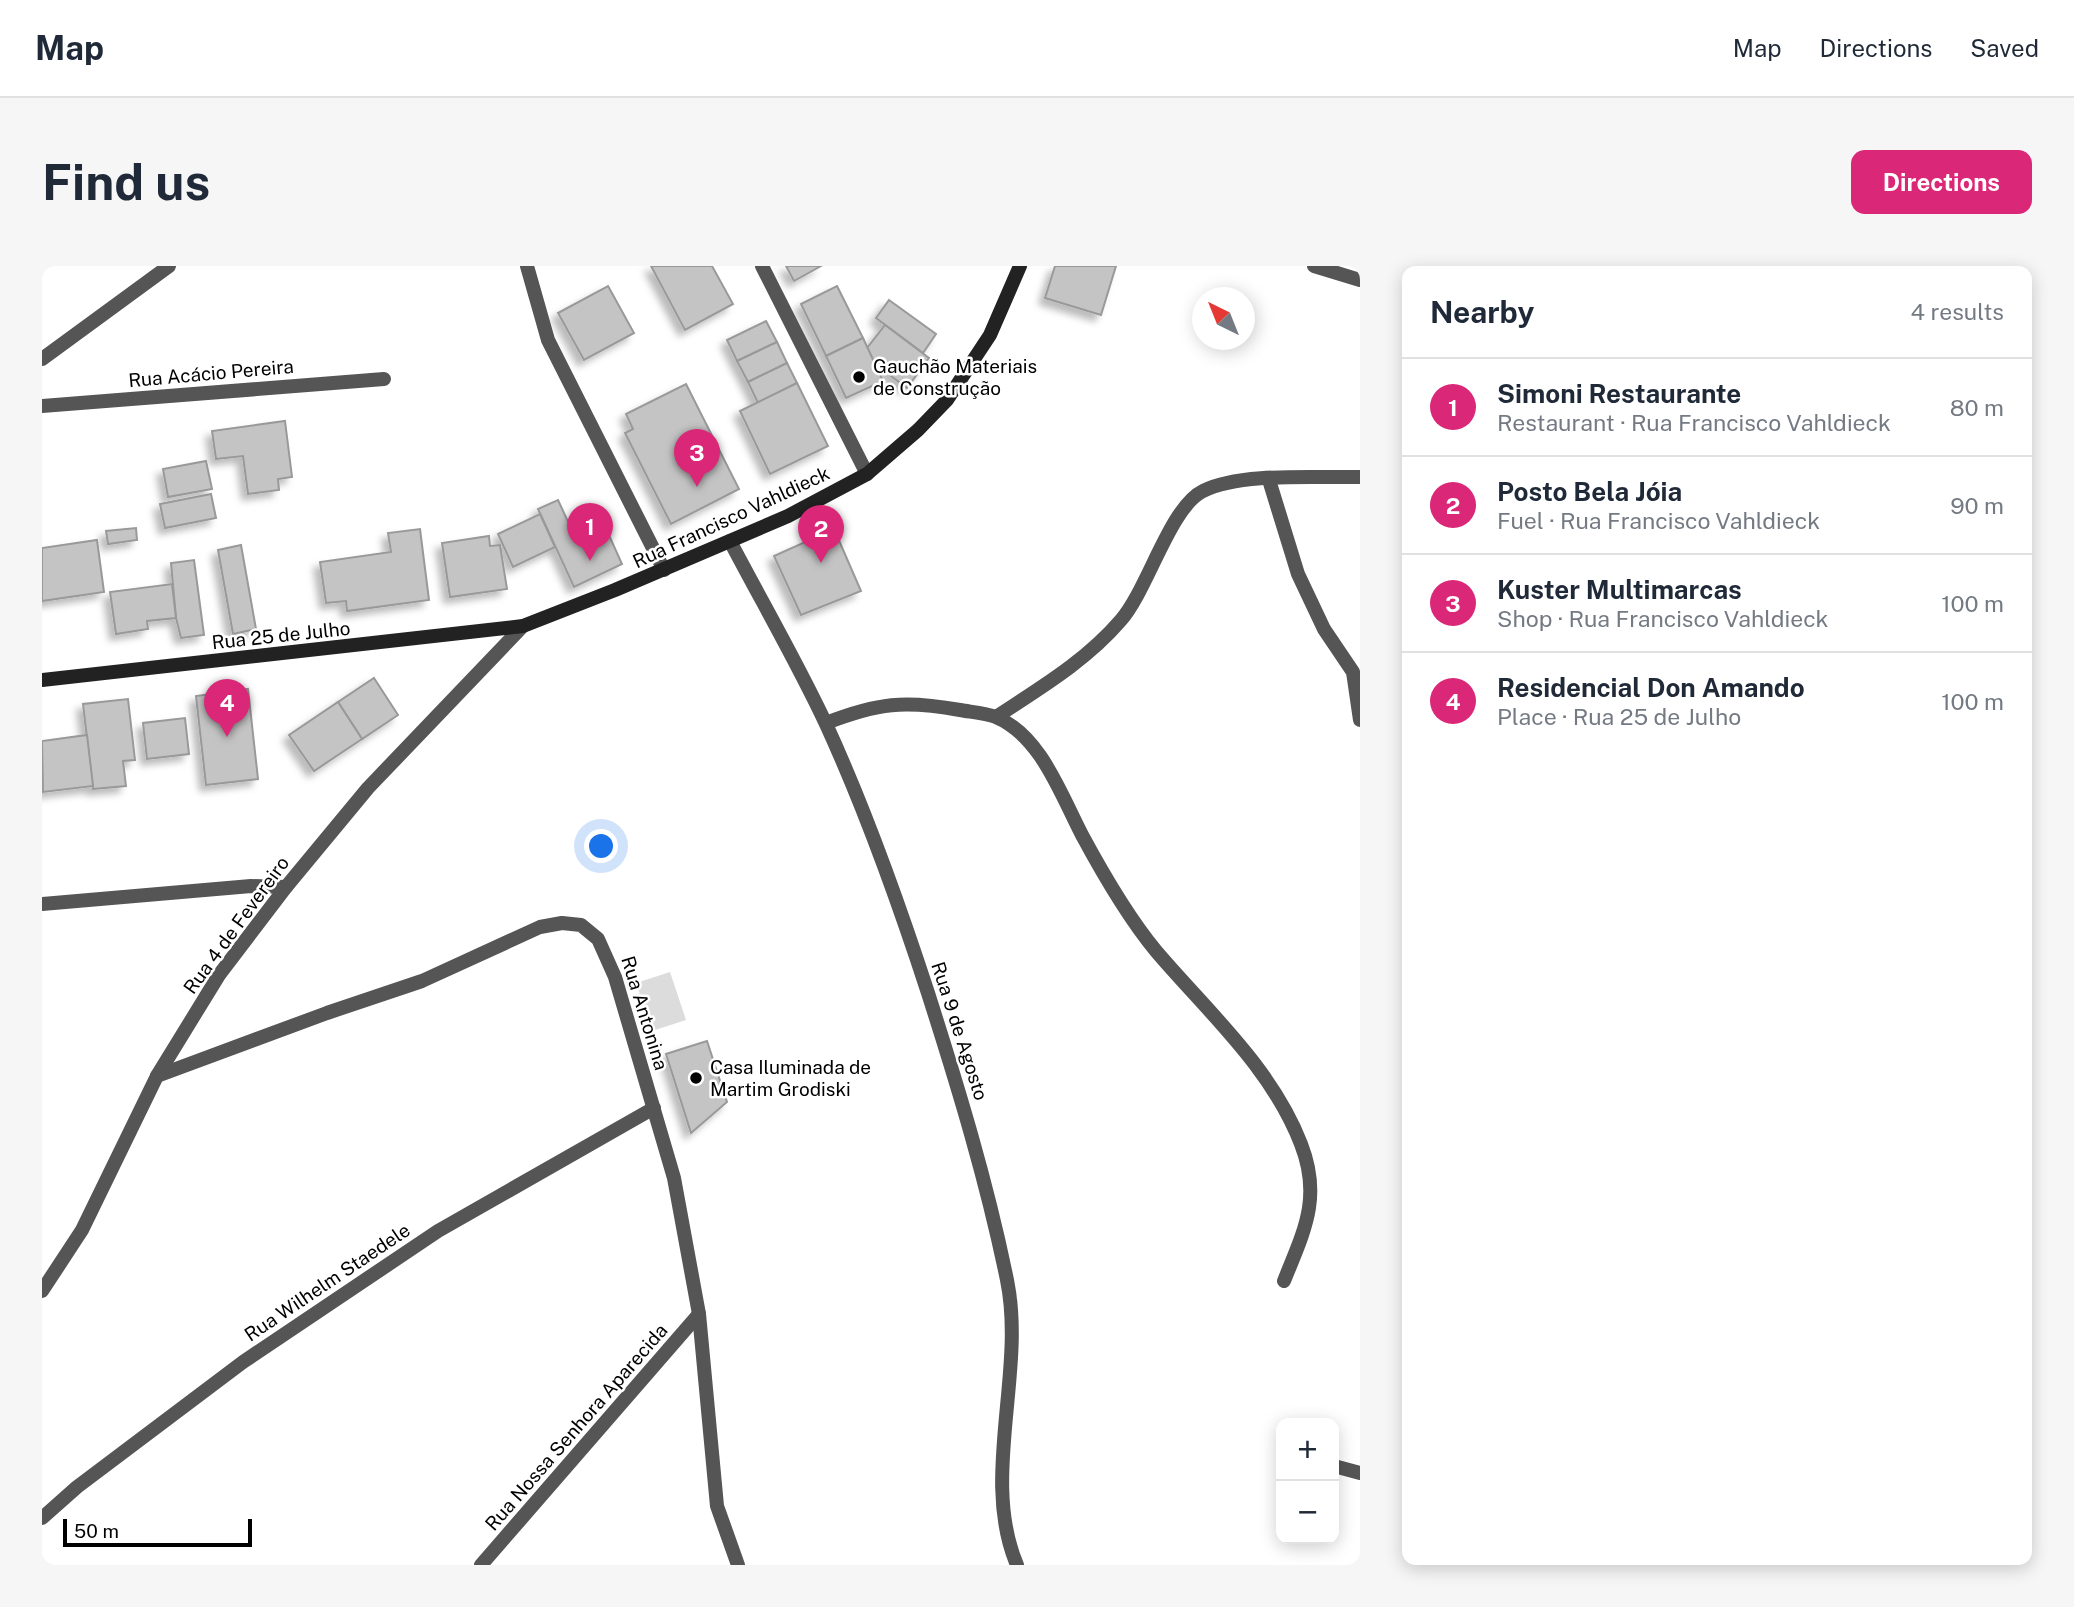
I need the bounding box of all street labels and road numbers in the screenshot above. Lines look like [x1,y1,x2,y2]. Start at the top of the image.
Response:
street label: Rua Acácio Pereira [127,355,295,391]
street label: Rua Francisco Vahldieck [629,462,833,572]
street label: Rua 25 de Julho [211,617,351,653]
street label: Rua 4 de Fevereiro [179,852,293,998]
street label: Rua Antonina [617,953,673,1073]
street label: Rua 9 de Agosto [927,959,993,1103]
street label: Rua Wilhelm Staedele [240,1218,414,1346]
street label: Rua Nossa Senhora Aparecida [480,1319,672,1535]

